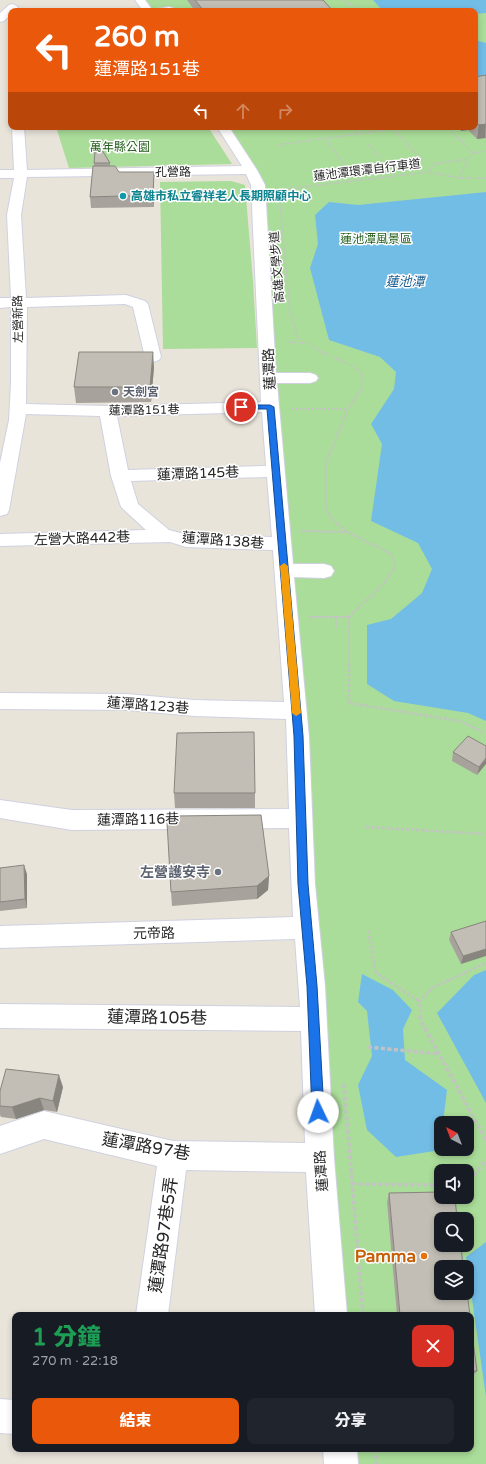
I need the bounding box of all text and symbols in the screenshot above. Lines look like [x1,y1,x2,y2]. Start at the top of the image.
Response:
text: 260 m [94,20,180,54]
icon: left [28,24,80,76]
text: 蓮潭路151巷 [94,58,200,80]
icon: left [190,100,212,122]
icon: ahead [232,100,254,122]
icon: right [274,100,296,122]
park label: 萬年縣公園 [90,140,150,154]
street label: 蓮池潭環潭自行車道 [313,156,421,184]
street label: 孔營路 [155,165,191,179]
place label: 高雄市私立睿祥老人長期照顧中心 [131,189,311,203]
marker: 高雄市私立睿祥老人長期照顧中心 [118,191,128,201]
street label: 高雄文學步道 [267,231,287,303]
park label: 蓮池潭風景區 [340,232,412,246]
water label: 蓮池潭 [385,274,426,290]
street label: 左營新路 [11,295,25,343]
street label: 蓮潭路 [260,348,279,390]
place label: 天劍宮 [123,385,159,399]
marker: 天劍宮 [110,387,120,397]
pin [224,390,258,424]
icon: arrive [230,396,252,418]
street label: 蓮潭路151巷 [109,402,179,418]
street label: 蓮潭路145巷 [157,464,239,483]
street label: 左營大路442巷 [34,528,130,549]
street label: 蓮潭路138巷 [181,529,265,552]
street label: 蓮潭路123巷 [106,694,190,717]
street label: 蓮潭路116巷 [97,810,179,829]
place label: 左營護安寺 [140,864,210,881]
marker: 左營護安寺 [213,867,223,877]
street label: 元帝路 [133,925,175,942]
street label: 蓮潭路105巷 [107,1006,207,1029]
position arrow [297,1091,339,1133]
north arrow [434,1116,474,1156]
map controls [434,1116,474,1300]
street label: 蓮潭路97巷 [100,1128,192,1165]
street label: 蓮潭路 [312,1149,331,1193]
button: sound [434,1164,474,1204]
street label: 蓮潭路97巷5弄 [145,1176,182,1294]
button: search [434,1212,474,1252]
place label: Pamma [355,1246,416,1267]
marker: Pamma [419,1251,429,1261]
button: layers [434,1260,474,1300]
text: 1 分鐘 [32,1323,101,1352]
button: close [412,1325,454,1367]
text: 270 m · 22:18 [32,1353,118,1369]
button: 結束 [32,1398,239,1444]
button: 分享 [247,1398,454,1444]

